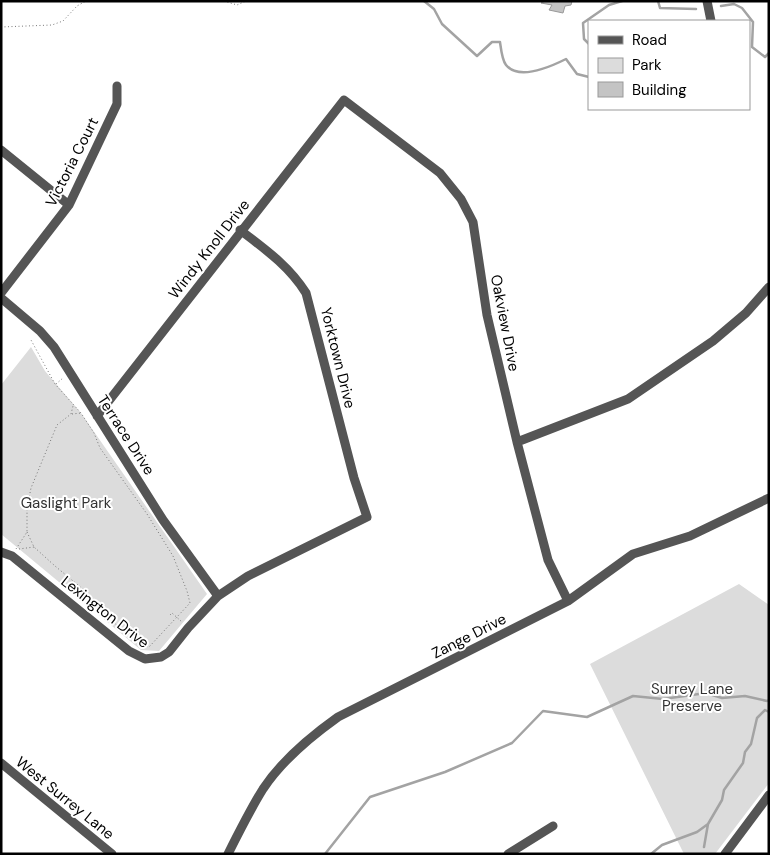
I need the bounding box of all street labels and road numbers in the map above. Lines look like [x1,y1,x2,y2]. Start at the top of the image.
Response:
street label: Victoria Court [41,114,103,210]
street label: Windy Knoll Drive [164,195,254,303]
street label: Oakview Drive [486,273,524,373]
street label: Yorktown Drive [316,305,360,411]
street label: Terrace Drive [93,391,159,479]
street label: Lexington Drive [57,571,153,653]
street label: Zange Drive [428,609,510,663]
street label: West Surrey Lane [12,752,118,844]

